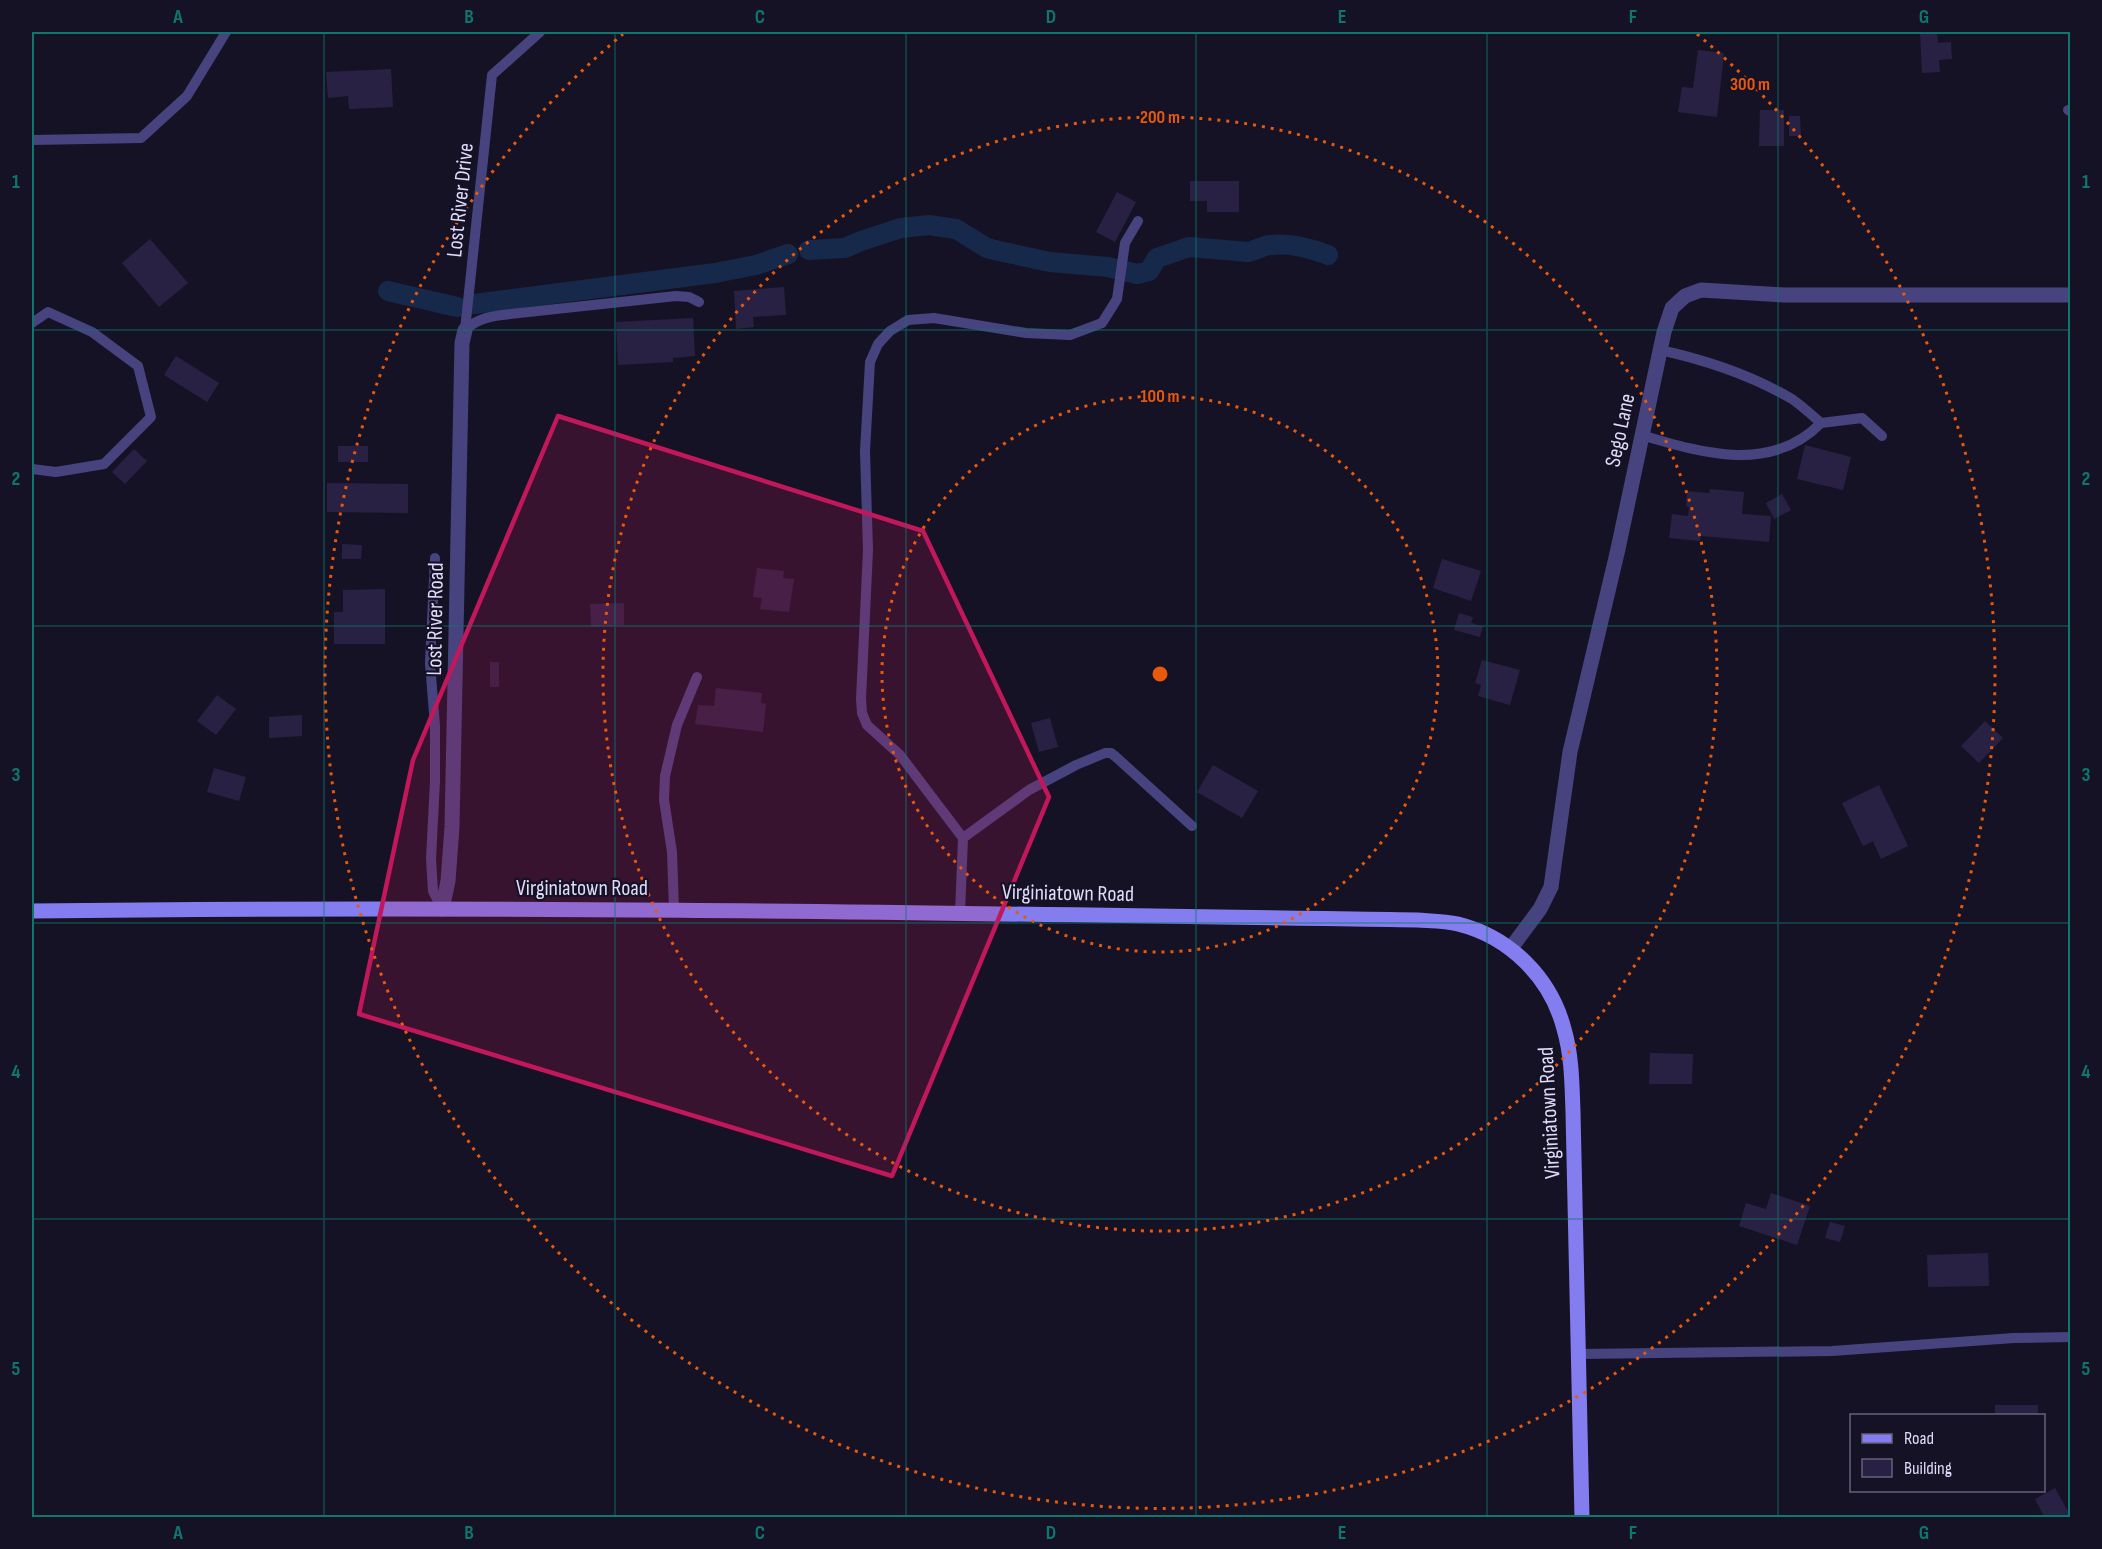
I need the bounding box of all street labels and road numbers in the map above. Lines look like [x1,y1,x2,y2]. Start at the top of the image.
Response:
street label: Lost River Drive [441,142,480,259]
street label: Sego Lane [1600,391,1641,470]
street label: Lost River Road [421,562,450,676]
street label: Virginiatown Road [516,875,648,902]
street label: Virginiatown Road [1002,879,1134,908]
street label: Virginiatown Road [1533,1046,1566,1180]

